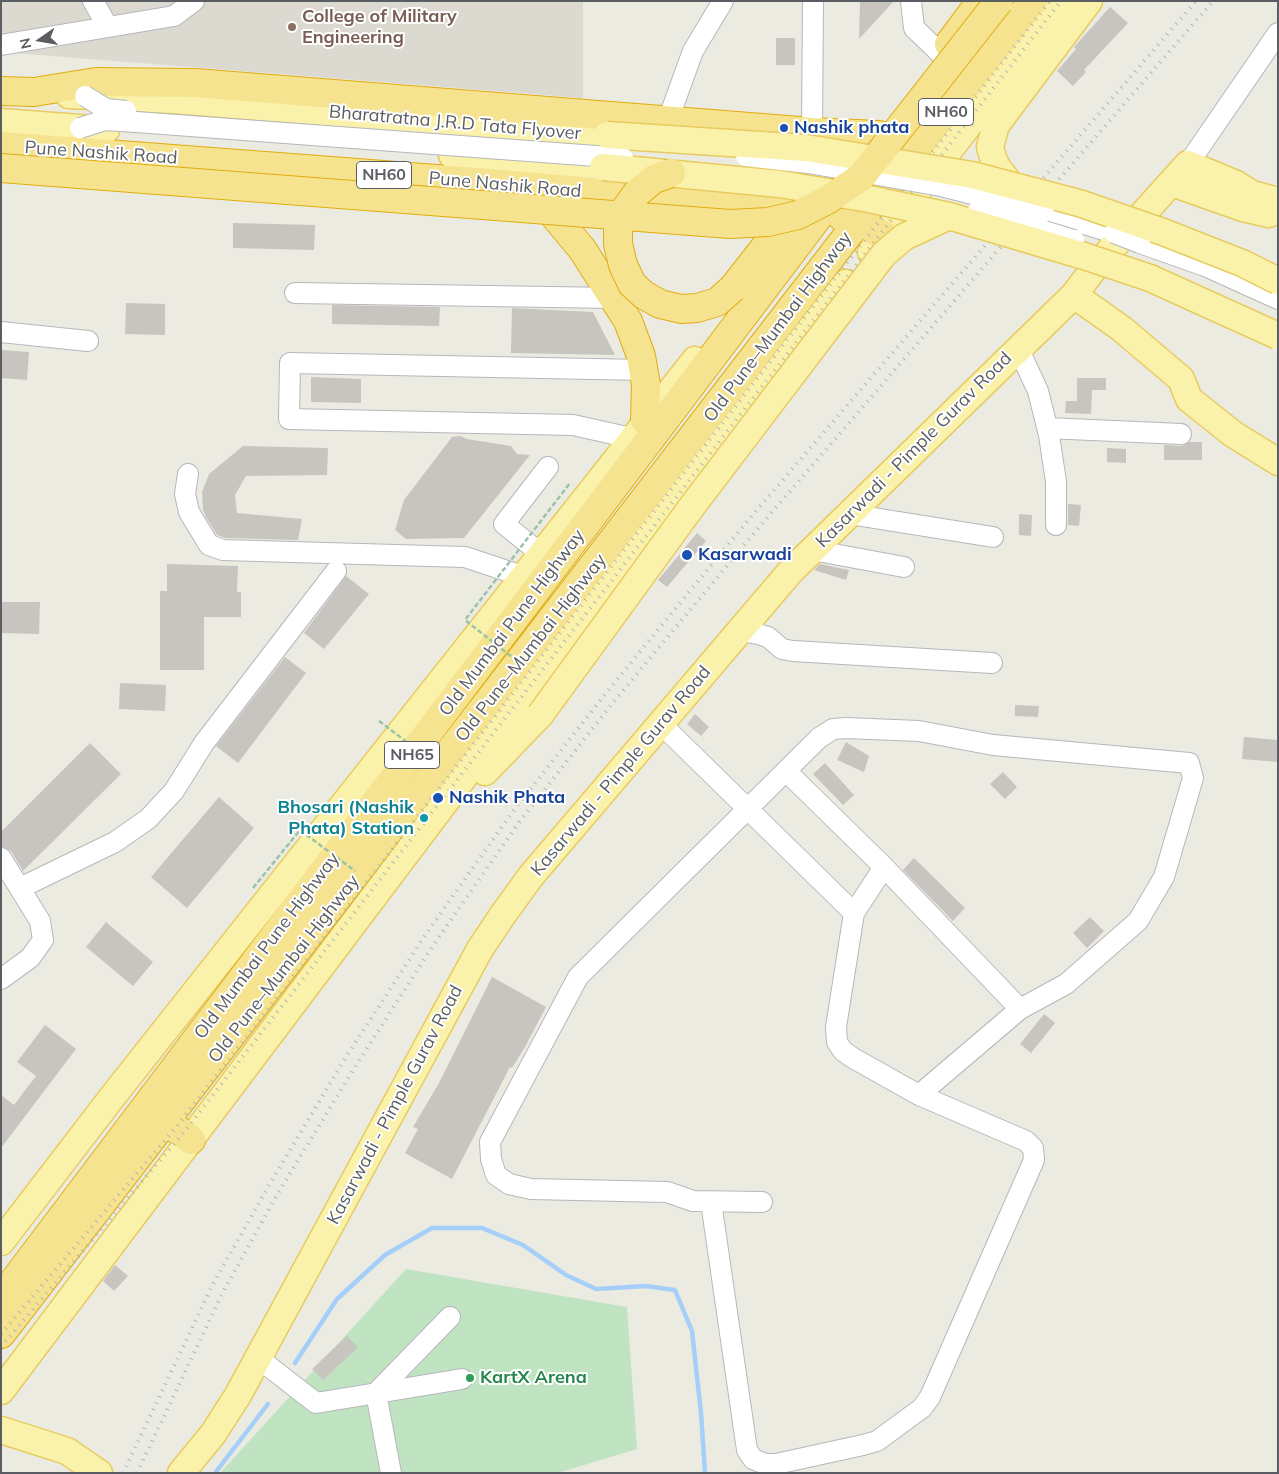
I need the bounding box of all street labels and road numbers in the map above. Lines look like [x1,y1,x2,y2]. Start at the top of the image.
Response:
road number: NH60 [918,98,974,125]
street label: Bharatratna J.R.D Tata Flyover [328,101,582,145]
street label: Pune Nashik Road [24,137,178,169]
road number: NH60 [356,162,412,188]
street label: Pune Nashik Road [428,168,582,202]
street label: Old Pune–Mumbai Highway [699,228,857,426]
street label: Kasarwadi - Pimple Gurav Road [812,348,1016,552]
street label: Old Mumbai Pune Highway [435,525,589,721]
street label: Old Pune–Mumbai Highway [451,550,611,746]
street label: Kasarwadi - Pimple Gurav Road [527,661,715,881]
road number: NH65 [384,742,440,768]
street label: Old Mumbai Pune Highway [190,848,344,1044]
street label: Old Pune–Mumbai Highway [204,871,364,1067]
street label: Kasarwadi - Pimple Gurav Road [323,982,467,1228]

